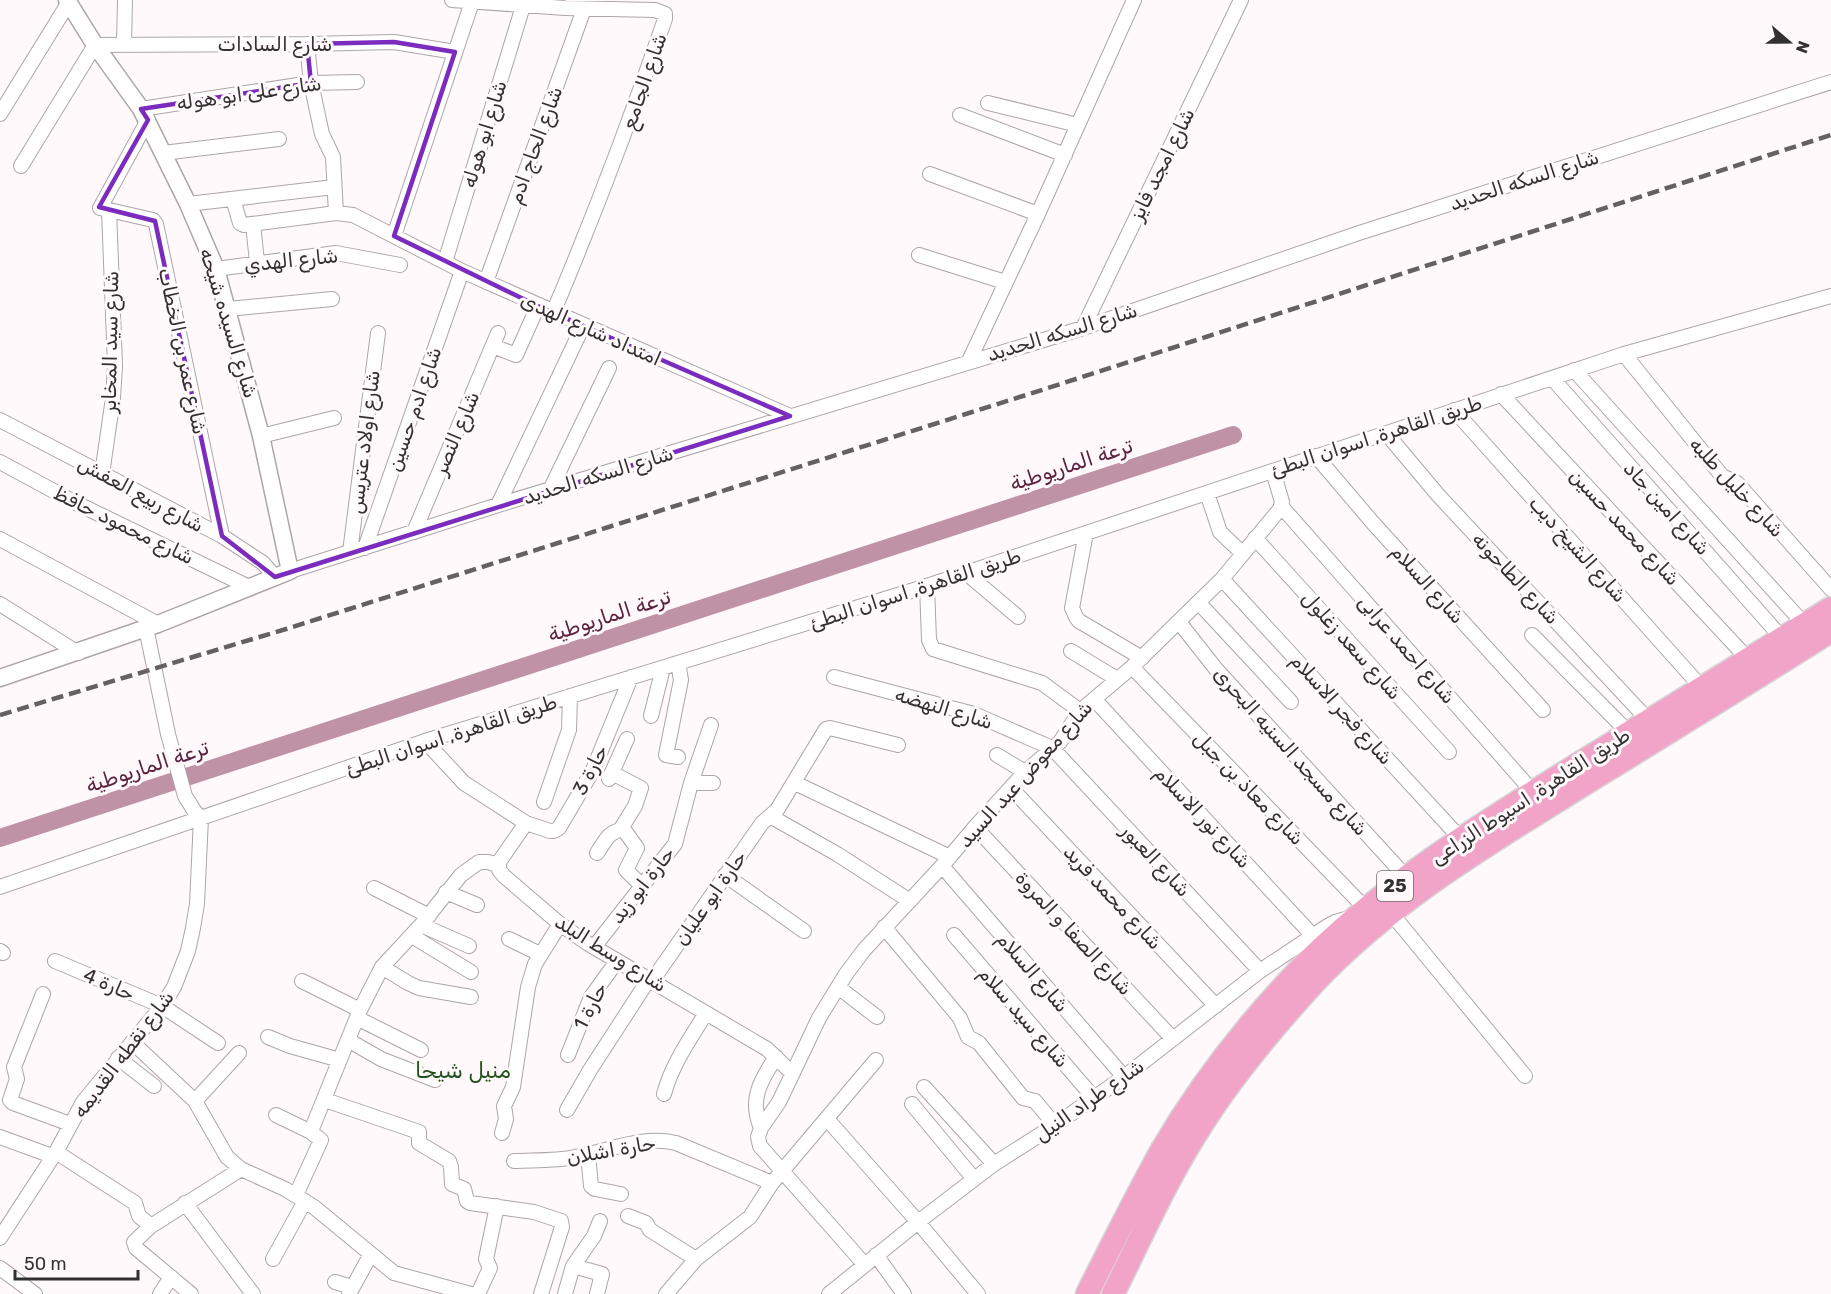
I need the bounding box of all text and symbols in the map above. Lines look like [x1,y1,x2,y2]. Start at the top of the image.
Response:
north arrow [1759,12,1819,72]
street label: شارع الجامع [616,30,673,133]
street label: شارع السادات [218,32,332,58]
text: N [1792,38,1814,56]
street label: شارع على ابو هوله [175,71,323,117]
street label: شارع ابو هوله [456,77,514,191]
street label: شارع الحاج ادم [503,83,569,208]
street label: شارع امجد فايز [1124,104,1201,226]
street label: شارع السكه الحديد [1446,145,1602,217]
street label: شارع الهدي [243,243,339,279]
street label: شارع السيده شيحه [193,245,263,401]
street label: شارع عمر بن الخطاب [152,265,212,437]
street label: شارع سيد المخابر [97,271,125,414]
street label: امتداد شارع الهدى [516,287,665,373]
street label: شارع السكه الحديد [984,298,1141,368]
street label: شارع ادم حسين [382,344,448,475]
street label: شارع اولاد عتريس [343,369,387,515]
street label: شارع النصر [427,388,486,480]
street label: طريق القاهرة, اسوان البطئ [1267,390,1485,482]
water label: ترعة الماريوطية [1006,432,1136,496]
street label: شارع خليل طلبه [1683,432,1790,543]
street label: شارع السكه الحديد [520,441,677,511]
street label: شارع ربيع العفش [73,451,208,539]
street label: شارع امين جاد [1617,456,1715,561]
street label: شارع محمد حسين [1563,464,1685,592]
street label: شارع محمود حافظ [49,481,198,571]
street label: شارع الشيخ ديب [1523,491,1632,608]
street label: شارع الطاحونه [1466,527,1565,630]
street label: شارع السلام [1385,539,1470,630]
street label: طريق القاهرة, اسوان البطئ [806,543,1024,635]
water label: ترعة الماريوطية [544,583,674,647]
street label: شارع سعد زغلول [1295,586,1407,706]
street label: شارع احمد عرابى [1352,590,1461,710]
street label: شارع فجر الاسلام [1284,649,1398,771]
street label: شارع مسجد السنيه البحرى [1207,662,1373,842]
street label: شارع النهضه [892,682,996,736]
street label: طريق القاهرة, اسوان البطئ [342,689,560,781]
street label: شارع معوض عبد السيد [953,696,1099,854]
street label: طريق القاهرة, اسيوط الزراعى [1426,722,1634,870]
street label: شارع معاذ بن جبل [1187,726,1309,851]
water label: ترعة الماريوطية [82,734,212,798]
street label: حارة 3 [567,741,613,799]
street label: شارع نور الاسلام [1148,761,1256,874]
street label: شارع العبور [1114,818,1196,903]
street label: شارع محمد فريد [1057,840,1168,956]
street label: حارة ابو زيد [604,842,680,928]
street label: حارة ابو عليان [669,846,751,950]
street label: شارع الصفا و المروة [1009,866,1138,1001]
road number: 25 [1377,871,1413,901]
street label: شارع وسط البلد [549,909,671,999]
street label: شارع السلام [990,927,1074,1018]
street label: حارة 4 [80,962,138,1006]
street label: شارع سيد سلام [972,962,1074,1074]
street label: حارة 1 [568,978,612,1034]
street label: شارع نقطه القديمه [67,986,180,1124]
street label: شارع طراد النيل [1030,1053,1149,1148]
district label: منيل شيحا [415,1057,511,1084]
street label: حارة اشلان [565,1130,657,1170]
scale bar [15,1243,138,1281]
text: 50 m [24,1253,67,1275]

